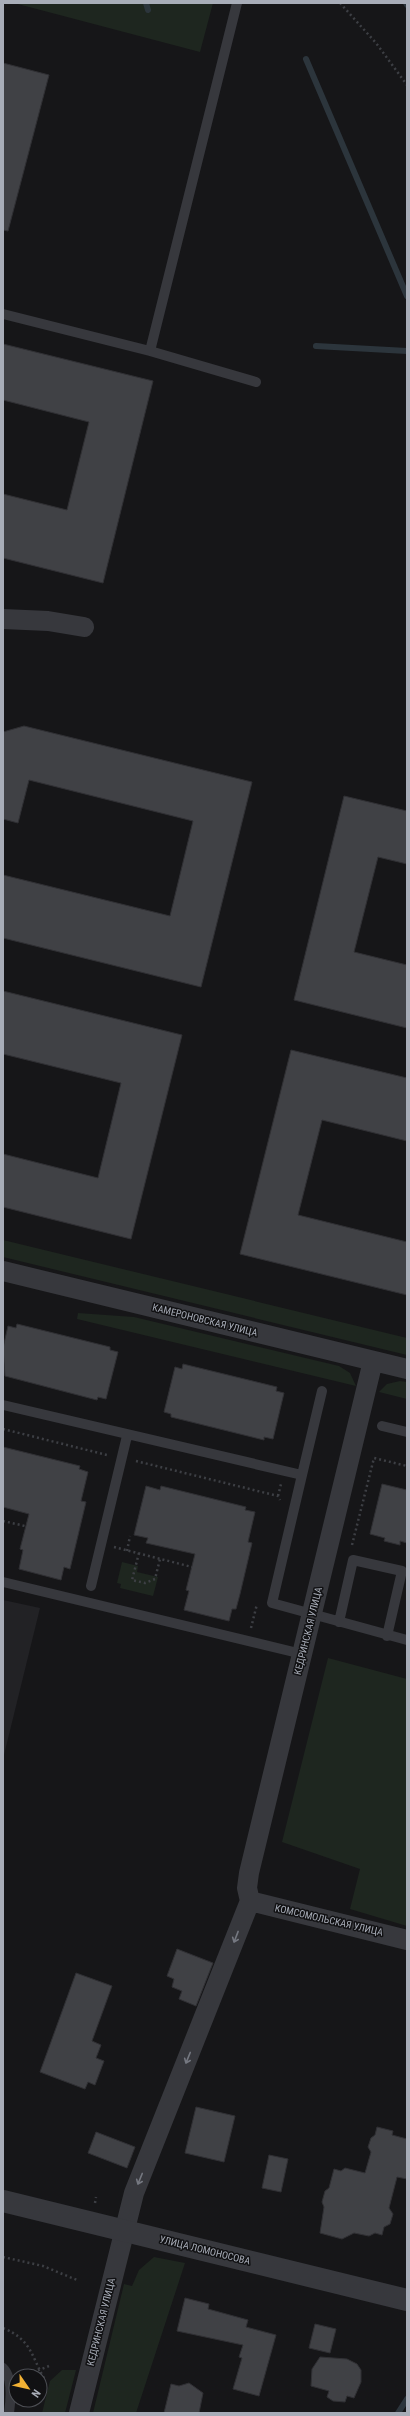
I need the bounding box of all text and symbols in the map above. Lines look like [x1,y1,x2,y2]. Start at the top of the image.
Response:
street label: КАМЕРОНОВСКАЯ УЛИЦА [151,1302,259,1338]
street label: КЕДРИНСКАЯ УЛИЦА [292,1586,324,1676]
street label: КОМСОМОЛЬСКАЯ УЛИЦА [274,1902,384,1938]
one-way arrow [231,1931,239,1943]
one-way arrow [184,2052,192,2064]
one-way arrow [136,2172,143,2184]
street label: УЛИЦА ЛОМОНОСОВА [159,2233,252,2267]
street label: КЕДРИНСКАЯ УЛИЦА [85,2277,117,2367]
north arrow [8,2368,48,2408]
text: N [28,2387,43,2400]

